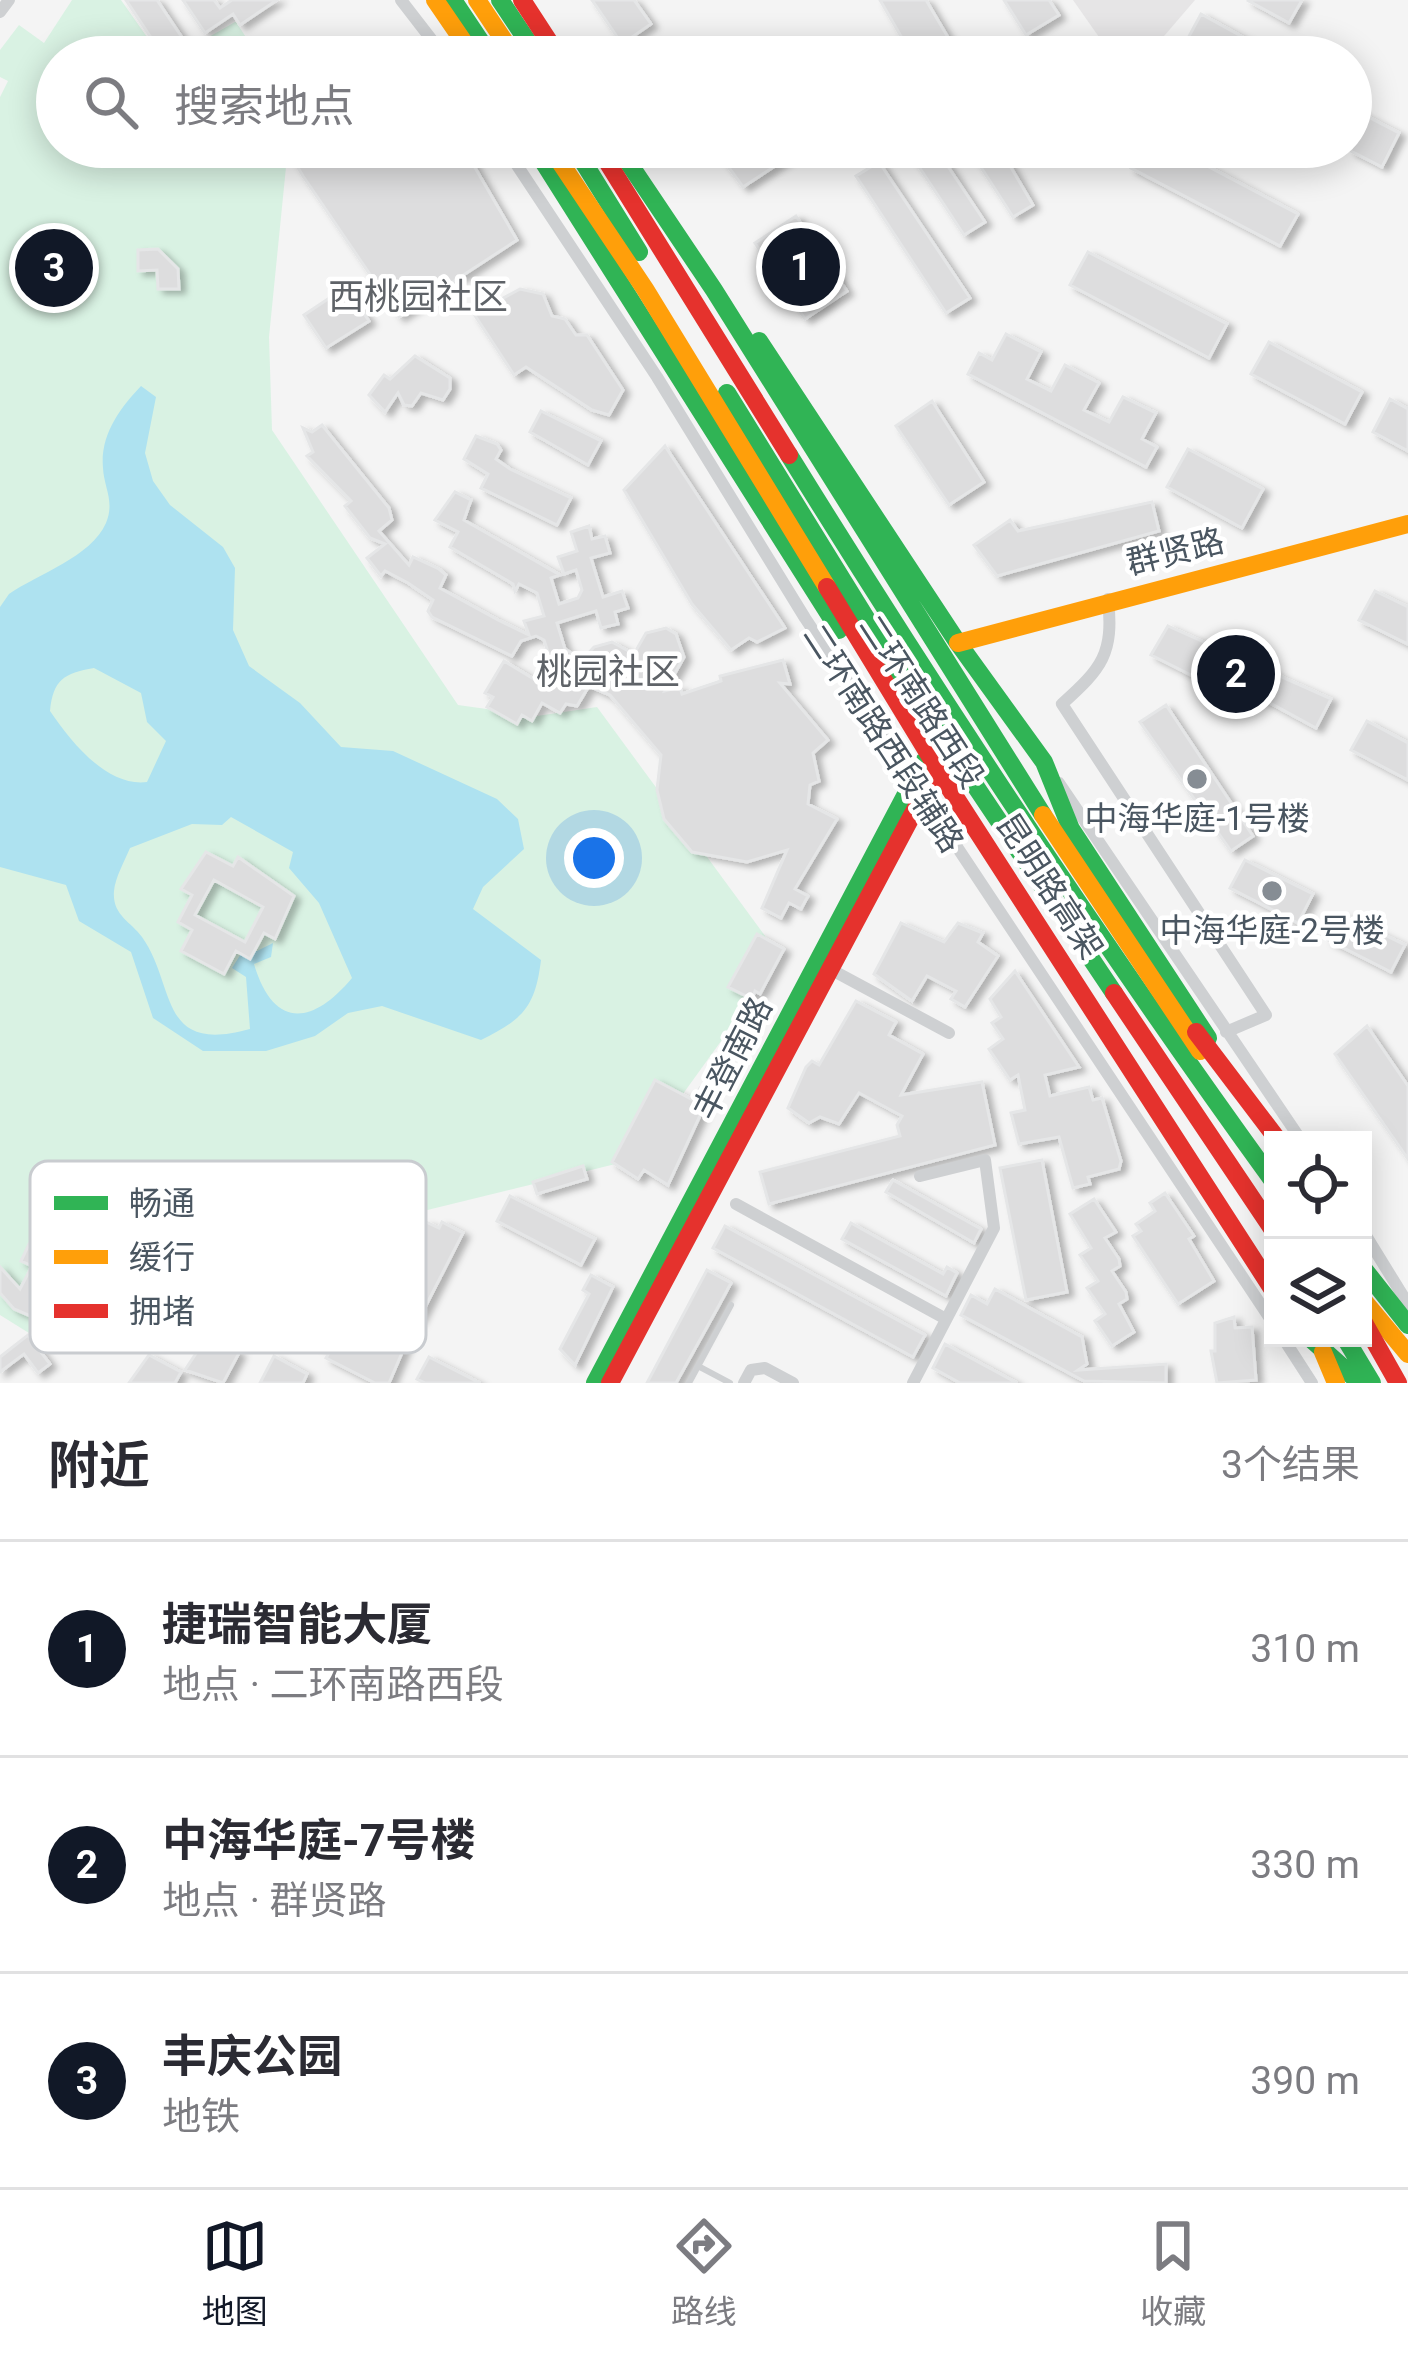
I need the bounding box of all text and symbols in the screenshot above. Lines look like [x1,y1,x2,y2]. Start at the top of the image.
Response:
search box [36,36,1372,168]
icon: search [78,69,144,135]
text: 搜索地点 [174,80,354,133]
pin: 1 [762,222,840,312]
pin: 3 [15,223,93,313]
district label: 西桃园社区 [328,276,508,318]
street label: 群贤路 [1122,521,1228,582]
street label: 二环南路西段 [851,608,992,795]
street label: 二环南路西段辅路 [795,617,972,860]
pin: 2 [1197,629,1275,719]
district label: 桃园社区 [536,651,680,693]
marker: 中海华庭-1号楼 [1184,766,1210,792]
place label: 中海华庭-1号楼 [1084,799,1310,838]
street label: 昆明路高架 [988,806,1111,966]
your location [564,828,624,888]
marker: 中海华庭-2号楼 [1259,878,1285,904]
place label: 中海华庭-2号楼 [1159,911,1385,950]
street label: 丰登南路 [685,991,780,1126]
map controls [1264,1131,1372,1347]
button: locate [1264,1131,1372,1239]
legend [30,1161,426,1353]
text: 畅通 [129,1184,195,1223]
text: 缓行 [129,1238,195,1277]
button: layers [1264,1239,1372,1347]
text: 拥堵 [129,1292,195,1331]
text: 附近 [48,1436,150,1495]
text: 3个结果 [1221,1442,1360,1488]
text: 捷瑞智能大厦 [162,1598,432,1651]
text: 1 [76,1626,98,1672]
text: 310 m [1250,1626,1360,1672]
text: 地点 · 二环南路西段 [162,1662,504,1708]
text: 中海华庭-7号楼 [162,1814,476,1867]
text: 2 [76,1842,98,1888]
text: 330 m [1250,1842,1360,1888]
text: 地点 · 群贤路 [162,1878,387,1924]
text: 丰庆公园 [162,2030,342,2083]
text: 3 [76,2058,98,2104]
text: 390 m [1250,2058,1360,2104]
text: 地铁 [162,2094,240,2140]
tab: 地图 [202,2213,268,2333]
tab: 路线 [671,2213,737,2333]
tab: 收藏 [1140,2213,1206,2333]

